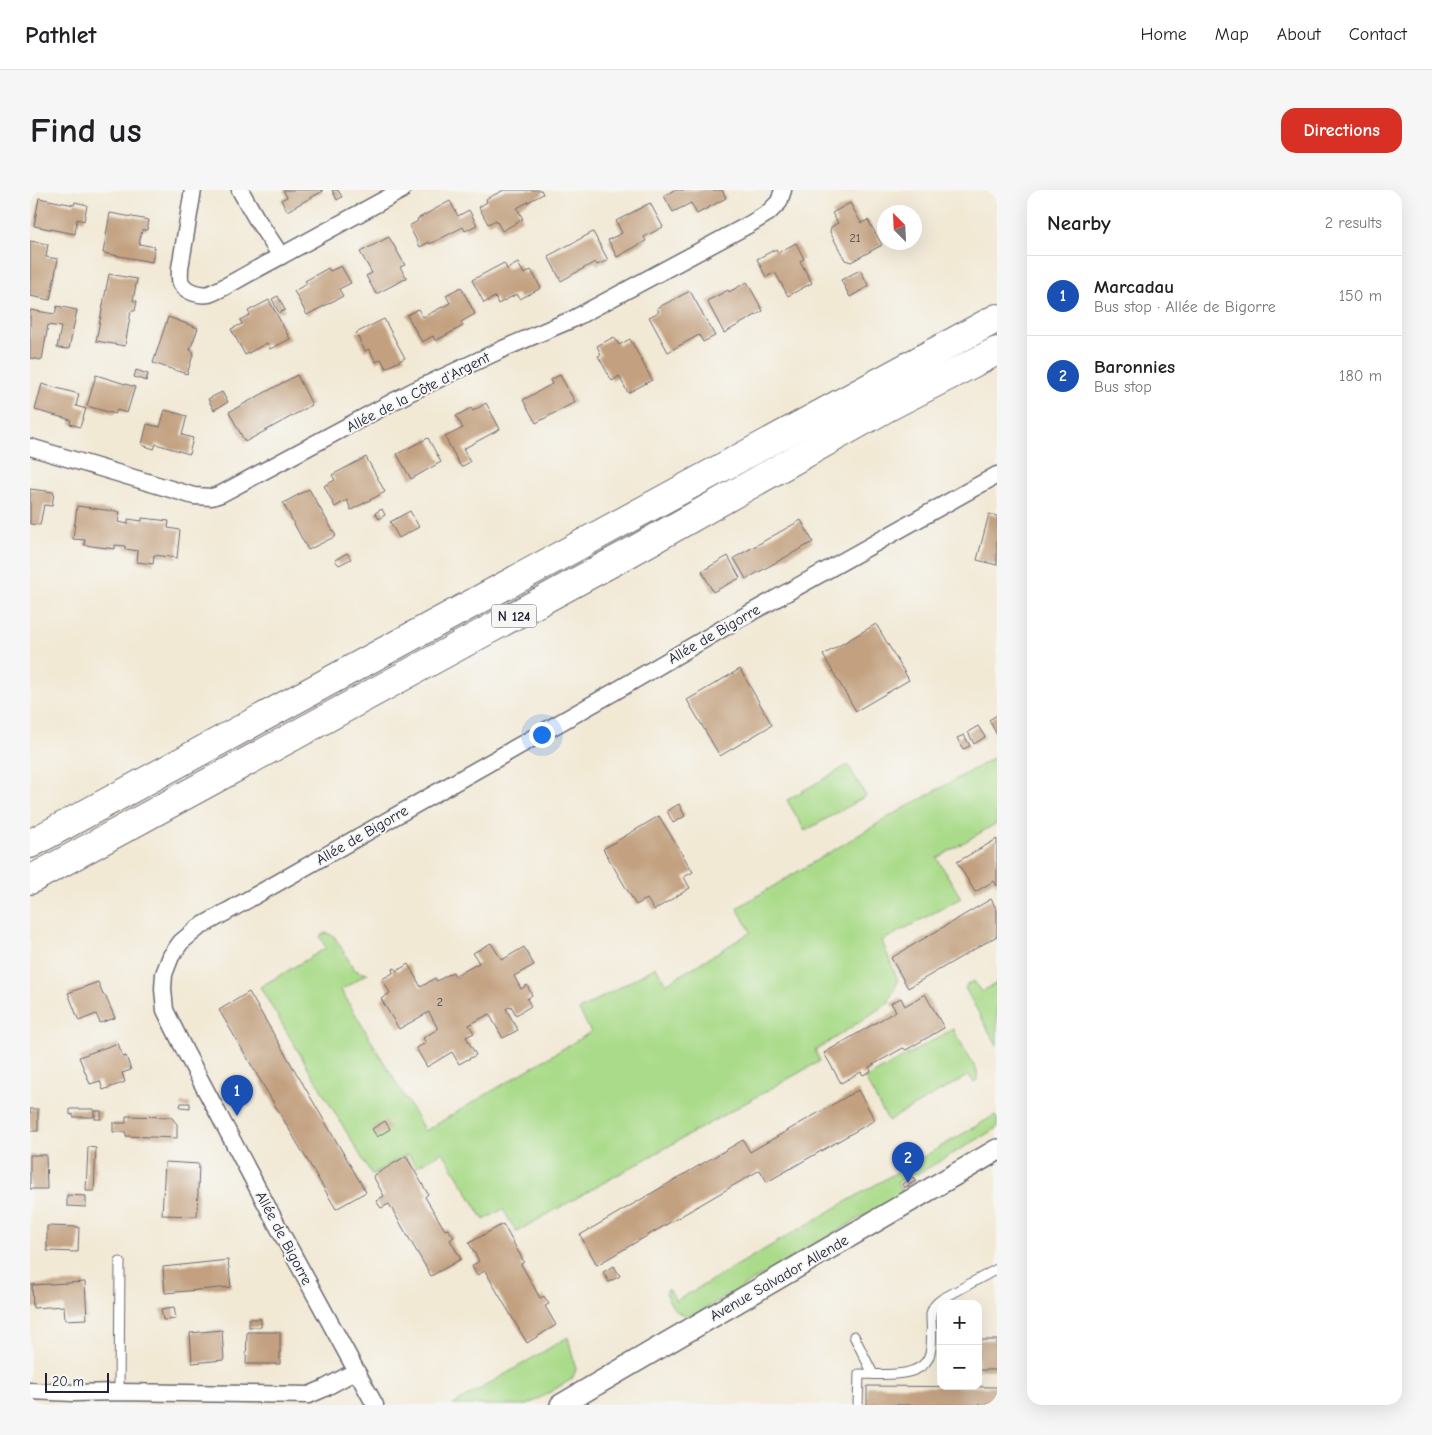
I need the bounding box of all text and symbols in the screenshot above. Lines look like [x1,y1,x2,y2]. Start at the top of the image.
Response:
text: Pathlet [25,21,96,49]
text: Home [1140,24,1187,45]
text: Map [1215,24,1249,45]
text: About [1277,24,1321,45]
text: Contact [1349,24,1407,45]
button: Directions [1281,108,1402,153]
text: Find us [30,110,142,151]
north arrow [877,205,922,250]
text: Nearby [1047,211,1111,235]
text: 2 results [1325,214,1382,232]
house number: 21 [849,231,861,245]
text: Marcadau [1094,276,1174,298]
text: 1 [1060,287,1066,305]
text: 150 m [1339,287,1382,305]
text: Bus stop · Allée de Bigorre [1094,298,1276,316]
street label: Allée de la Côte d'Argent [343,348,493,436]
text: Baronnies [1094,356,1175,378]
text: 2 [1059,367,1067,385]
text: 180 m [1339,367,1382,385]
text: Bus stop [1094,378,1152,396]
street label: Allée de Bigorre [665,600,764,668]
road number: N 124 [492,604,536,628]
your location [529,722,555,748]
street label: Allée de Bigorre [313,801,412,869]
house number: 2 [437,995,443,1009]
pin: 1 [221,1075,253,1116]
pin: 2 [892,1142,924,1183]
street label: Allée de Bigorre [252,1188,316,1288]
street label: Avenue Salvador Allende [706,1231,852,1325]
map controls [937,1300,982,1390]
button: + [937,1300,982,1345]
button: − [937,1345,982,1390]
scale bar [45,1370,109,1393]
text: 20 m [52,1373,84,1390]

